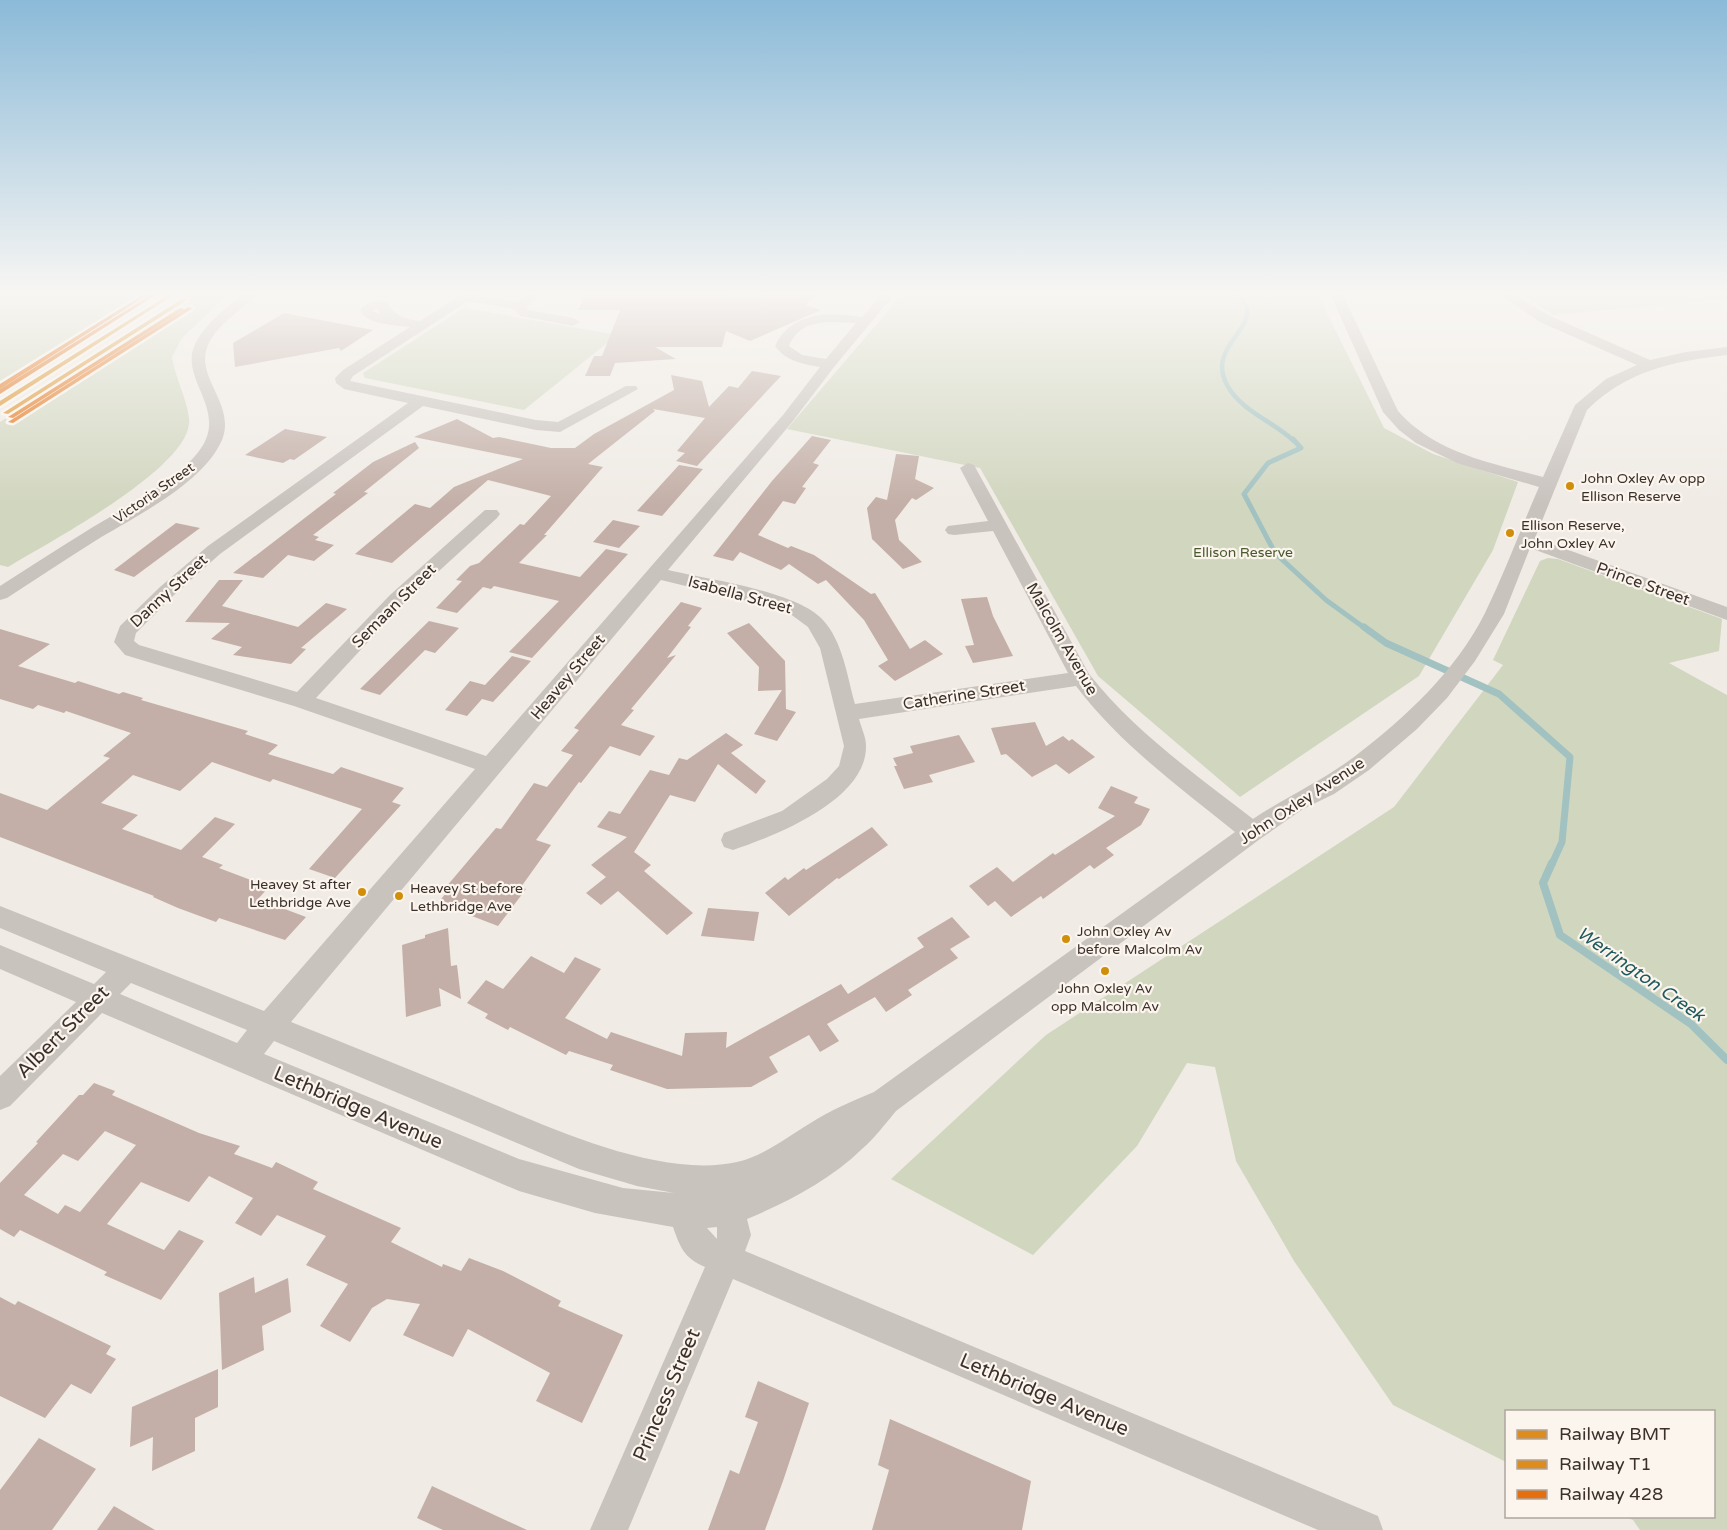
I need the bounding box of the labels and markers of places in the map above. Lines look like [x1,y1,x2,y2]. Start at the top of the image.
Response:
place label: John Oxley Av opp Ellison Reserve [1581,470,1705,505]
marker: John Oxley Av opp Ellison Reserve [1564,480,1576,492]
place label: Ellison Reserve, John Oxley Av [1521,517,1625,552]
marker: Ellison Reserve, John Oxley Av [1504,527,1516,539]
place label: Heavey St after Lethbridge Ave [249,876,352,911]
place label: Heavey St before Lethbridge Ave [410,880,523,915]
marker: Heavey St after Lethbridge Ave [356,886,368,898]
marker: Heavey St before Lethbridge Ave [393,890,405,902]
place label: John Oxley Av before Malcolm Av [1077,923,1203,958]
marker: John Oxley Av before Malcolm Av [1060,933,1072,945]
marker: John Oxley Av opp Malcolm Av [1099,965,1111,977]
place label: John Oxley Av opp Malcolm Av [1051,980,1160,1015]

